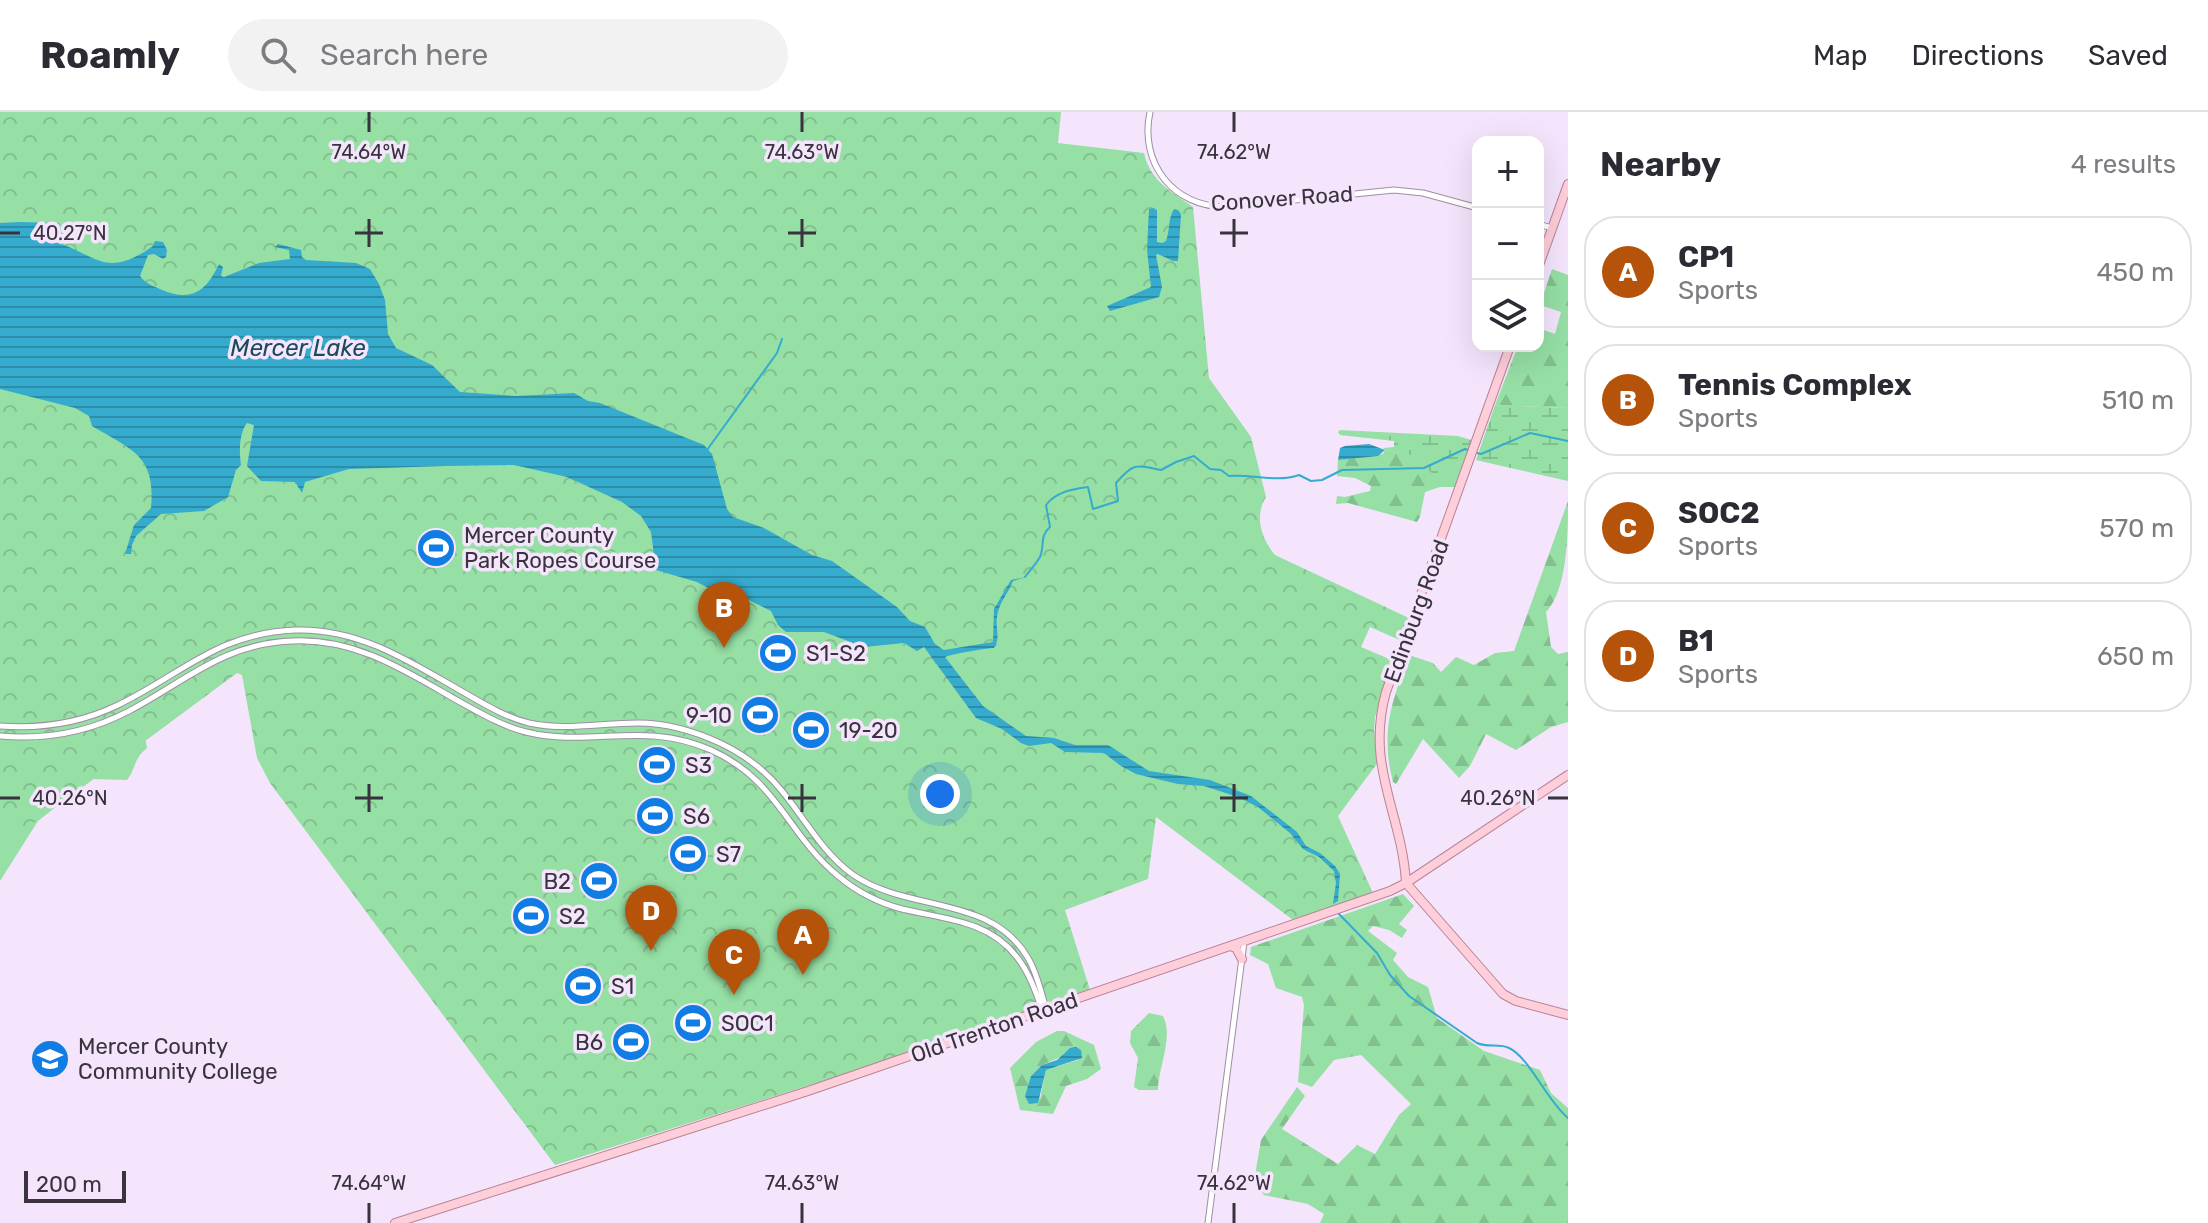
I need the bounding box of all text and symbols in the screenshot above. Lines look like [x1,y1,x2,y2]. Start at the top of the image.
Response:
search box [228,19,788,91]
text: Roamly [40,32,180,78]
icon: search [256,33,300,77]
text: Search here [320,37,488,73]
text: Map [1813,39,1867,72]
text: Directions [1911,39,2044,72]
text: Saved [2088,39,2168,72]
map controls [1472,136,1544,352]
button: + [1472,136,1544,208]
text: 74.64°W [332,140,406,164]
text: 74.63°W [765,140,839,164]
text: 74.62°W [1197,140,1271,164]
text: Nearby [1600,144,1721,185]
text: 4 results [2071,149,2176,180]
street label: Conover Road [1210,180,1354,217]
button: − [1472,208,1544,280]
text: 40.27°N [33,221,107,245]
text: CP1 [1678,239,1734,275]
text: A [1619,257,1637,288]
text: 450 m [2096,257,2174,288]
text: Sports [1678,275,1758,306]
button: layers [1472,280,1544,352]
water label: Mercer Lake [230,334,366,362]
text: Tennis Complex [1678,367,1912,403]
text: B [1619,385,1637,416]
text: 510 m [2102,385,2174,416]
text: Sports [1678,403,1758,434]
text: SOC2 [1678,495,1760,531]
text: C [1619,513,1637,544]
text: 570 m [2099,513,2174,544]
place label: Mercer County Park Ropes Course [464,522,656,574]
sports icon: Mercer County Park Ropes Course [415,527,457,569]
text: Sports [1678,531,1758,562]
street label: Edinburg Road [1378,536,1455,686]
pin: B [698,582,750,648]
text: B1 [1678,623,1714,659]
sports icon: S1-S2 [757,632,799,674]
place label: S1-S2 [806,640,866,667]
text: D [1619,641,1637,672]
text: 650 m [2097,641,2174,672]
text: Sports [1678,659,1758,690]
sports icon: 9-10 [739,694,781,736]
place label: 9-10 [686,702,732,729]
sports icon: 19-20 [790,709,832,751]
place label: 19-20 [839,717,898,744]
sports icon: S3 [636,744,678,786]
place label: S3 [685,752,712,779]
your location [920,774,960,814]
text: 40.26°N [32,786,108,810]
text: 40.26°N [1460,786,1536,810]
sports icon: S6 [634,795,676,837]
place label: S6 [683,803,710,830]
sports icon: S7 [667,833,709,875]
place label: S7 [716,841,741,868]
sports icon: B2 [578,860,620,902]
place label: B2 [543,868,571,895]
pin: D [625,885,677,951]
sports icon: S2 [510,895,552,937]
place label: S2 [559,903,586,930]
pin: A [777,909,829,975]
pin: C [708,929,760,995]
sports icon: S1 [562,965,604,1007]
place label: S1 [611,973,634,1000]
street label: Old Trenton Road [907,986,1081,1069]
sports icon: SOC1 [672,1002,714,1044]
place label: SOC1 [721,1010,774,1037]
sports icon: B6 [610,1021,652,1063]
place label: B6 [575,1029,603,1056]
place label: Mercer County Community College [78,1033,278,1085]
school or university icon: Mercer County Community College [29,1038,71,1080]
scale bar [24,1167,126,1203]
text: 200 m [36,1171,102,1198]
text: 74.64°W [332,1171,406,1195]
text: 74.63°W [765,1171,839,1195]
text: 74.62°W [1197,1171,1271,1195]

